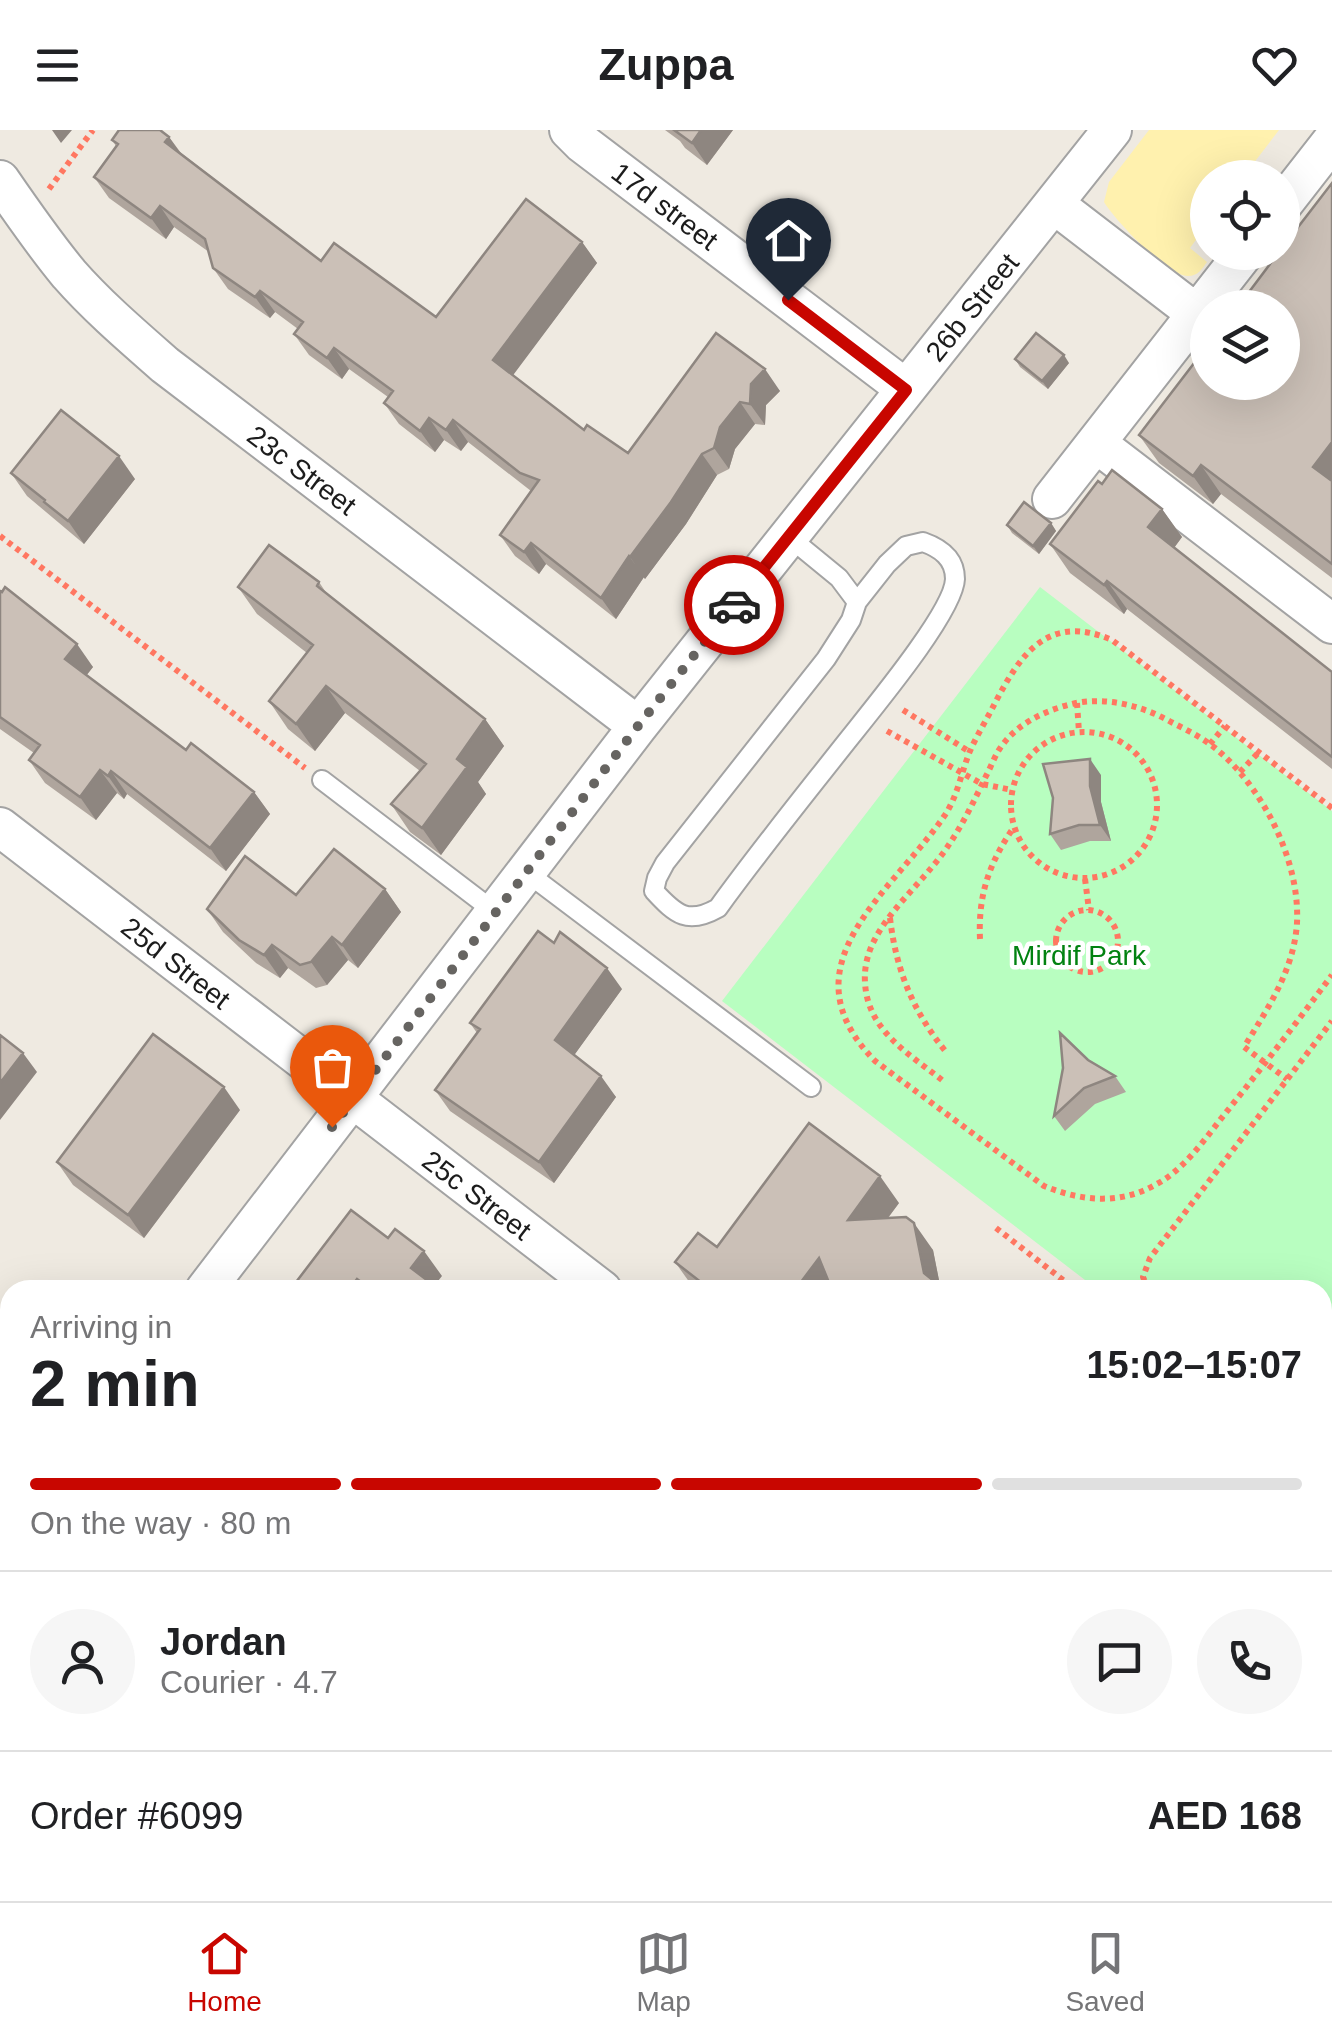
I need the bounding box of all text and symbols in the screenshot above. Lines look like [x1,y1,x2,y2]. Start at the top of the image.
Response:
icon: menu [30,38,85,93]
icon: heart [1247,38,1302,93]
text: Zuppa [599,39,733,90]
street label: 17d street [606,157,724,256]
map controls [1190,160,1300,400]
button: locate [1190,160,1300,270]
pin [746,198,831,301]
icon: home [761,213,816,268]
street label: 26b Street [920,247,1025,367]
button: layers [1190,290,1300,400]
street label: 23c Street [241,420,362,521]
courier [684,555,784,655]
icon: car [707,578,762,633]
street label: 25d Street [115,911,236,1016]
park label: Mirdif Park [1012,940,1147,971]
pin [290,1025,375,1128]
icon: bag [305,1040,360,1095]
street label: 25c Street [416,1145,537,1246]
text: Arriving in [30,1309,172,1345]
text: 15:02–15:07 [1086,1344,1302,1386]
text: 2 min [30,1347,200,1420]
text: On the way · 80 m [30,1505,291,1541]
button: person [30,1609,135,1714]
button: chat [1067,1609,1172,1714]
button: phone [1197,1609,1302,1714]
text: Jordan [160,1621,287,1663]
text: Courier · 4.7 [160,1664,338,1700]
text: Order #6099 [30,1795,243,1837]
text: AED 168 [1148,1795,1302,1837]
tab: Home [187,1926,262,2018]
tab: Map [636,1926,691,2018]
tab: Saved [1065,1926,1145,2018]

